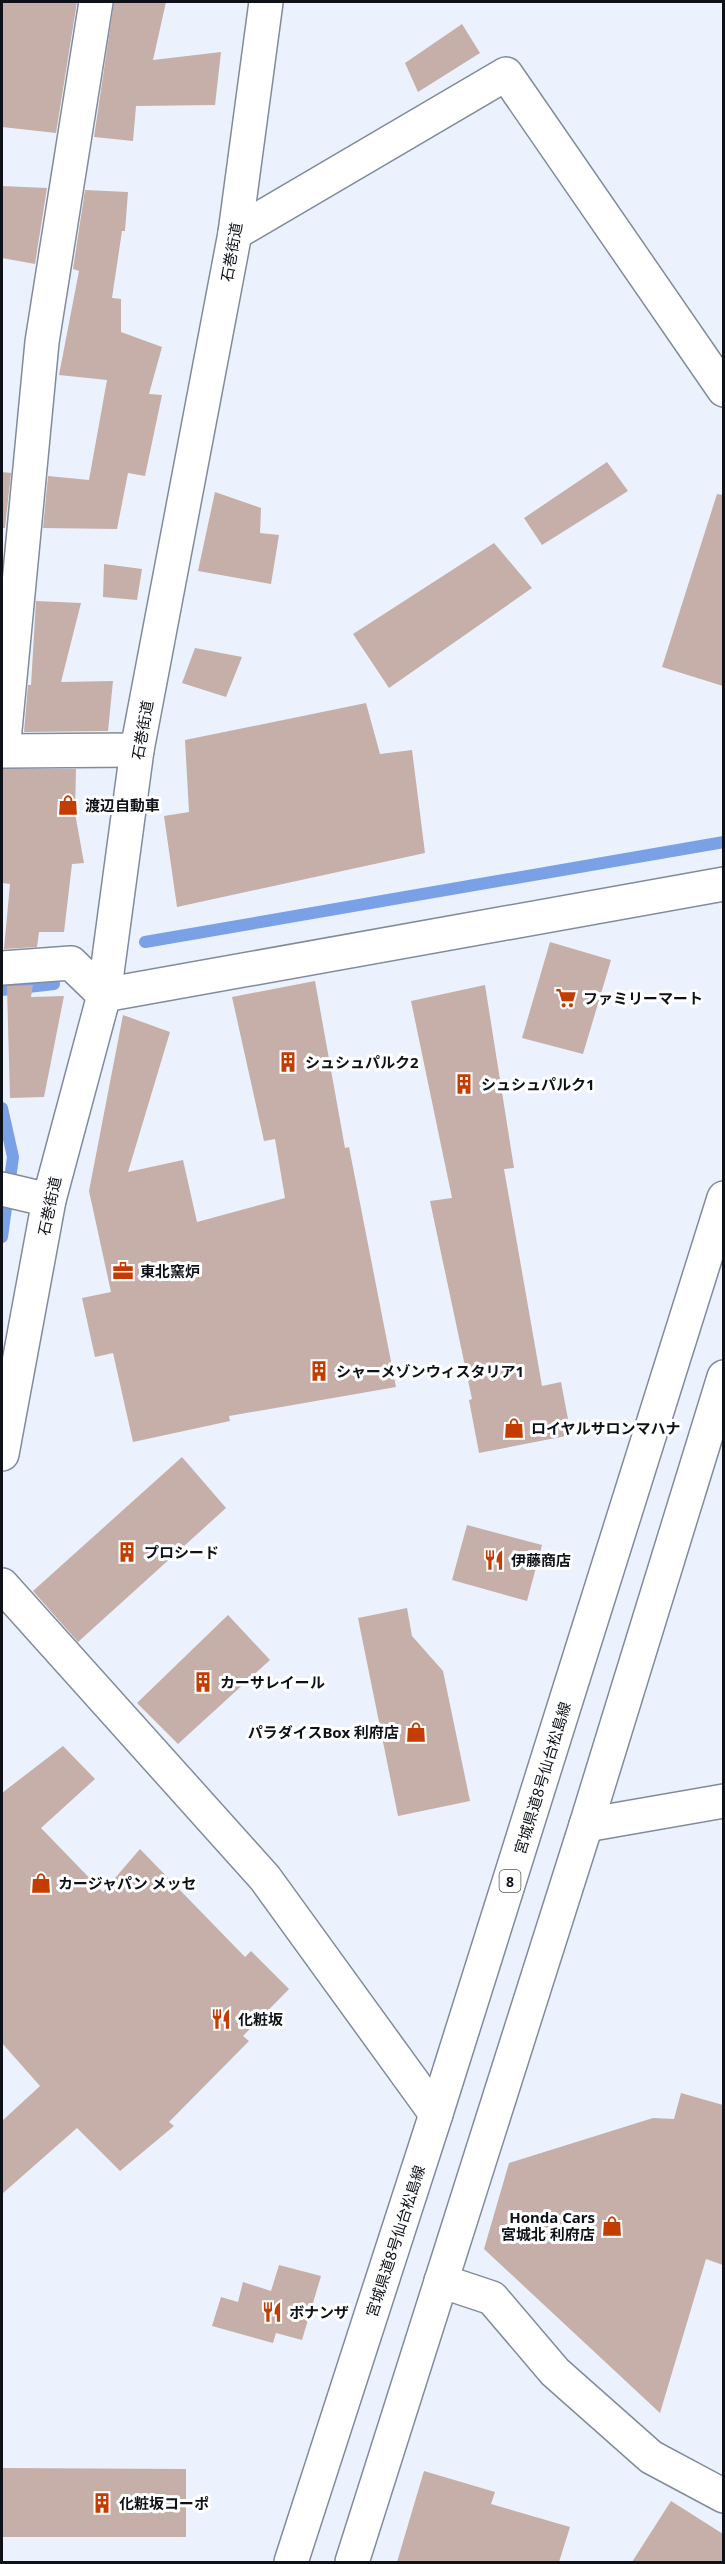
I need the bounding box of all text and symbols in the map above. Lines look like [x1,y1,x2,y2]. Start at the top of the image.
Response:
street label: 石巻街道 [216,221,246,283]
street label: 石巻街道 [127,699,157,761]
shop icon: 渡辺自動車 [56,793,80,817]
place label: 渡辺自動車 [85,795,160,815]
supermarket icon: ファミリーマート [554,986,578,1010]
place label: ファミリーマート [583,988,703,1008]
building icon: シュシュパルク2 [276,1050,300,1074]
place label: シュシュパルク2 [305,1052,419,1072]
building icon: シュシュパルク1 [452,1072,476,1096]
place label: シュシュパルク1 [481,1074,595,1094]
street label: 石巻街道 [33,1175,65,1237]
office icon: 東北窯炉 [111,1259,135,1283]
place label: 東北窯炉 [140,1261,200,1281]
building icon: シャーメゾンウィスタリア1 [307,1359,331,1383]
place label: シャーメゾンウィスタリア1 [336,1361,524,1381]
shop icon: ロイヤルサロンマハナ [502,1416,526,1440]
place label: ロイヤルサロンマハナ [531,1418,681,1438]
building icon: プロシード [115,1540,139,1564]
place label: プロシード [144,1542,219,1562]
restaurant icon: 伊藤商店 [482,1548,506,1572]
place label: 伊藤商店 [511,1550,571,1570]
building icon: カーサレイール [191,1670,215,1694]
place label: カーサレイール [220,1672,325,1692]
street label: 宮城県道8号仙台松島線 [509,1699,575,1857]
shop icon: パラダイスBox 利府店 [404,1720,428,1744]
place label: パラダイスBox 利府店 [248,1722,399,1742]
road number: 8 [500,1870,520,1892]
shop icon: カージャパン メッセ [29,1871,53,1895]
place label: カージャパン メッセ [58,1873,197,1893]
restaurant icon: 化粧坂 [209,2007,233,2031]
place label: 化粧坂 [238,2009,283,2029]
street label: 宮城県道8号仙台松島線 [361,2162,429,2320]
place label: Honda Cars 宮城北 利府店 [501,2207,595,2244]
shop icon: Honda Cars 宮城北 利府店 [600,2214,624,2238]
restaurant icon: ボナンザ [260,2300,284,2324]
place label: ボナンザ [289,2302,349,2322]
building icon: 化粧坂コーポ [90,2491,114,2515]
place label: 化粧坂コーポ [119,2493,209,2513]

